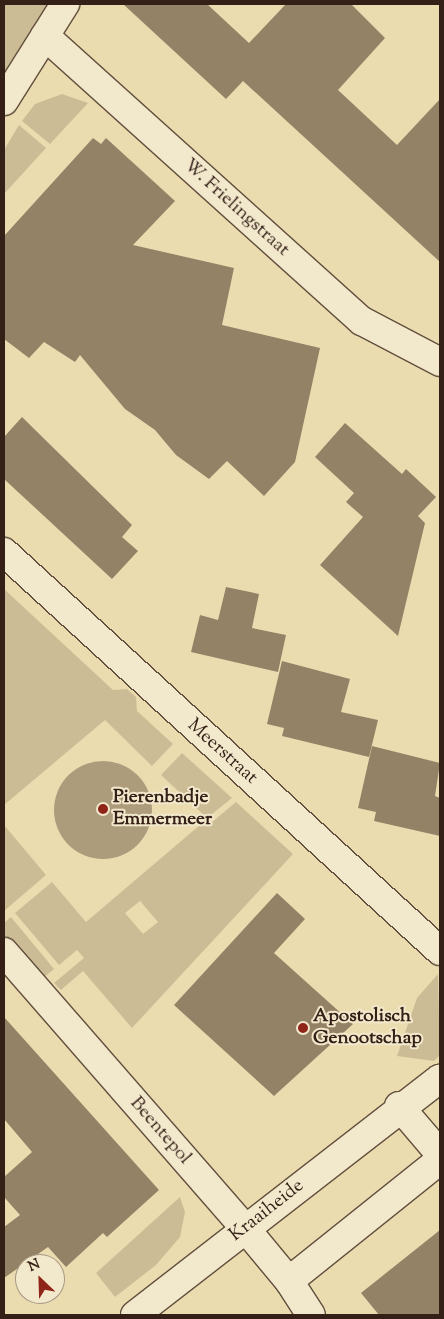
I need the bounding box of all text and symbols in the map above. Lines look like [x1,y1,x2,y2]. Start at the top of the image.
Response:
street label: W. Frielingstraat [178,154,294,262]
street label: Meerstraat [182,714,262,790]
place label: Pierenbadje Emmermeer [113,787,212,831]
marker: Pierenbadje Emmermeer [97,803,109,815]
place label: Apostolisch Genootschap [313,1006,422,1050]
marker: Apostolisch Genootschap [297,1022,309,1034]
street label: Beentepol [124,1093,196,1169]
street label: Kraaiheide [225,1175,309,1247]
north arrow [15,1254,65,1304]
text: N [25,1255,43,1278]

